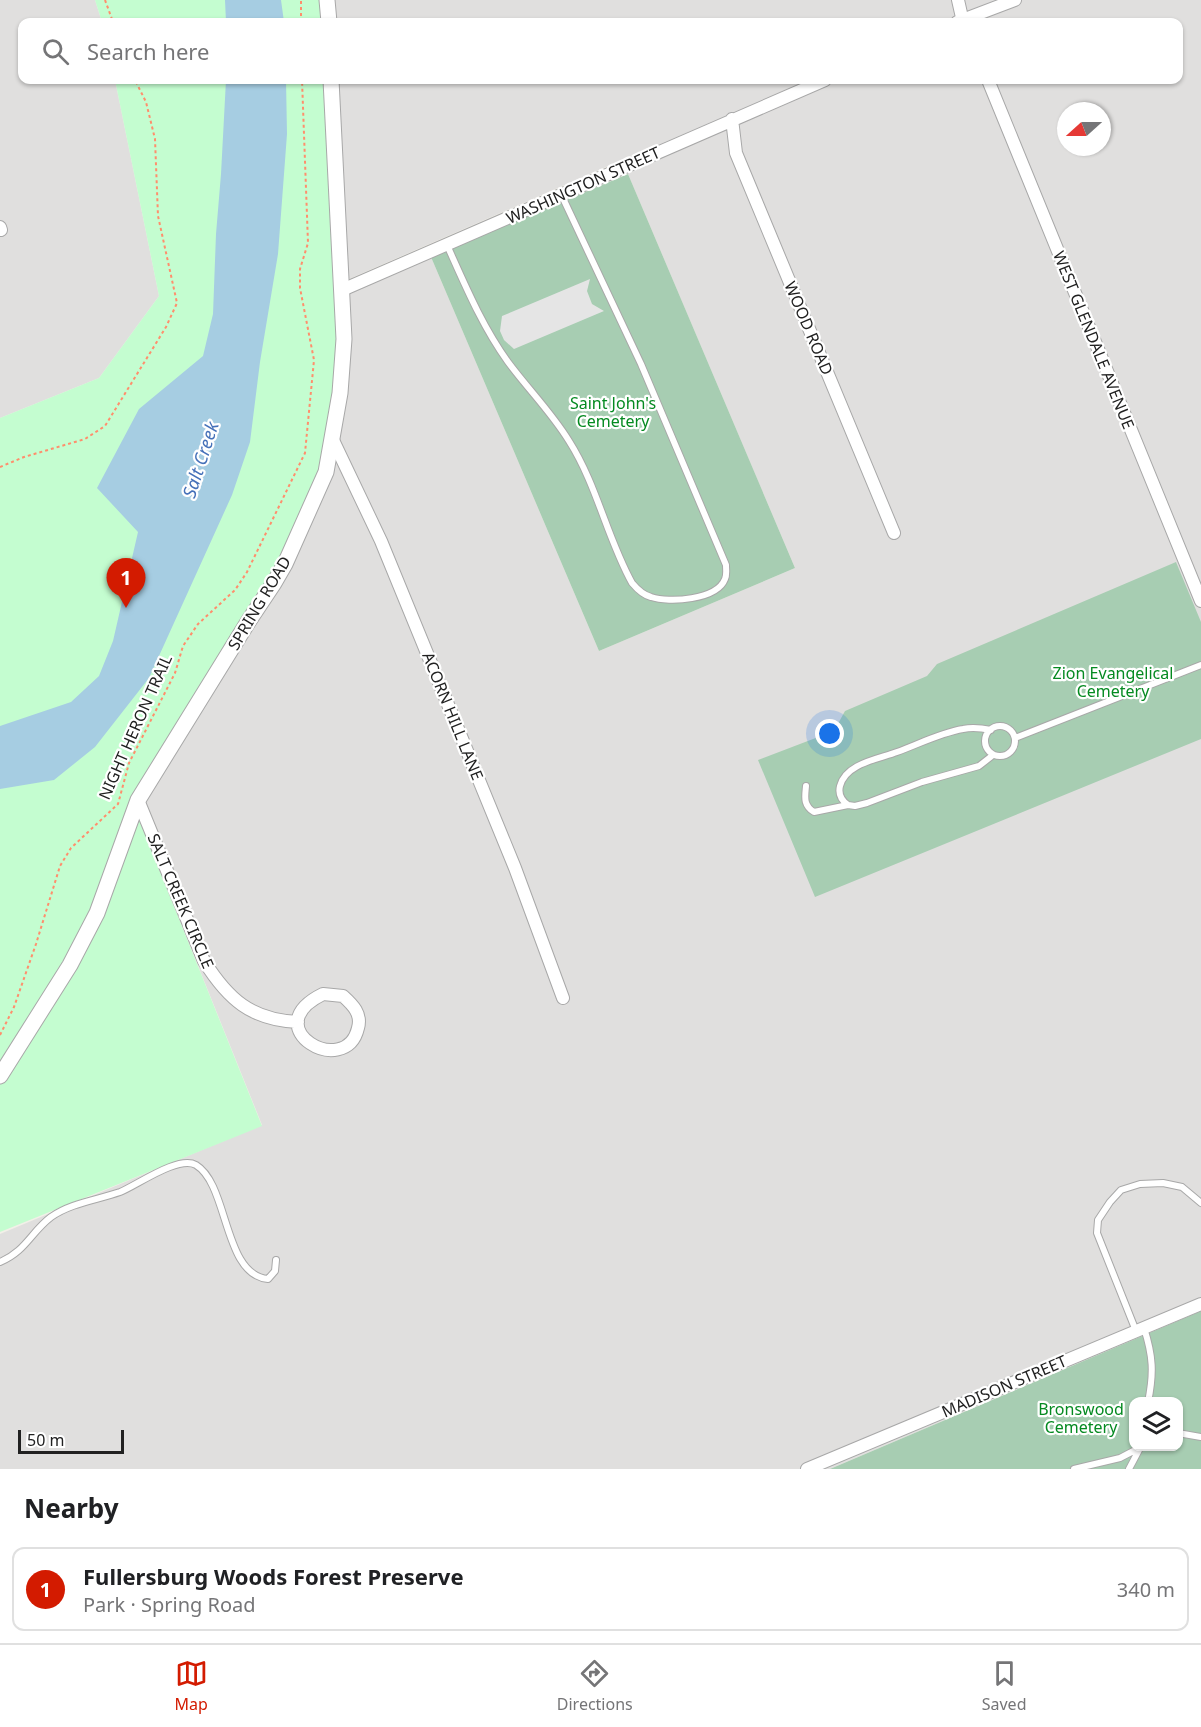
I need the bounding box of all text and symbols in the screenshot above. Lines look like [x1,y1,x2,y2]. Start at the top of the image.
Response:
search box [18,18,1183,84]
icon: search [39,35,72,68]
text: Search here [87,36,209,66]
north arrow [1057,102,1111,156]
street label: WASHINGTON STREET [503,141,663,229]
street label: WEST GLENDALE AVENUE [1048,248,1140,432]
street label: WOOD ROAD [779,278,839,378]
park label: Saint John's Cemetery [570,392,656,432]
water label: Salt Creek [176,417,224,501]
street label: SPRING ROAD [222,552,296,654]
pin: 1 [106,558,146,608]
street label: ACORN HILL LANE [417,649,489,783]
street label: NIGHT HERON TRAIL [93,651,177,803]
park label: Zion Evangelical Cemetery [1053,662,1173,702]
your location [815,719,844,748]
street label: SALT CREEK CIRCLE [143,830,219,972]
street label: MADISON STREET [938,1350,1070,1422]
map controls [1129,1397,1183,1451]
button: layers [1129,1397,1183,1451]
park label: Bronswood Cemetery [1038,1398,1124,1438]
scale bar [18,1427,124,1454]
text: 50 m [27,1429,64,1451]
text: Nearby [24,1490,119,1526]
text: Fullersburg Woods Forest Preserve [83,1561,464,1591]
text: 1 [40,1576,51,1603]
text: 340 m [1117,1576,1175,1603]
text: Park · Spring Road [83,1591,256,1618]
tab: Map [174,1657,208,1715]
tab: Directions [557,1657,633,1715]
tab: Saved [982,1657,1026,1715]

